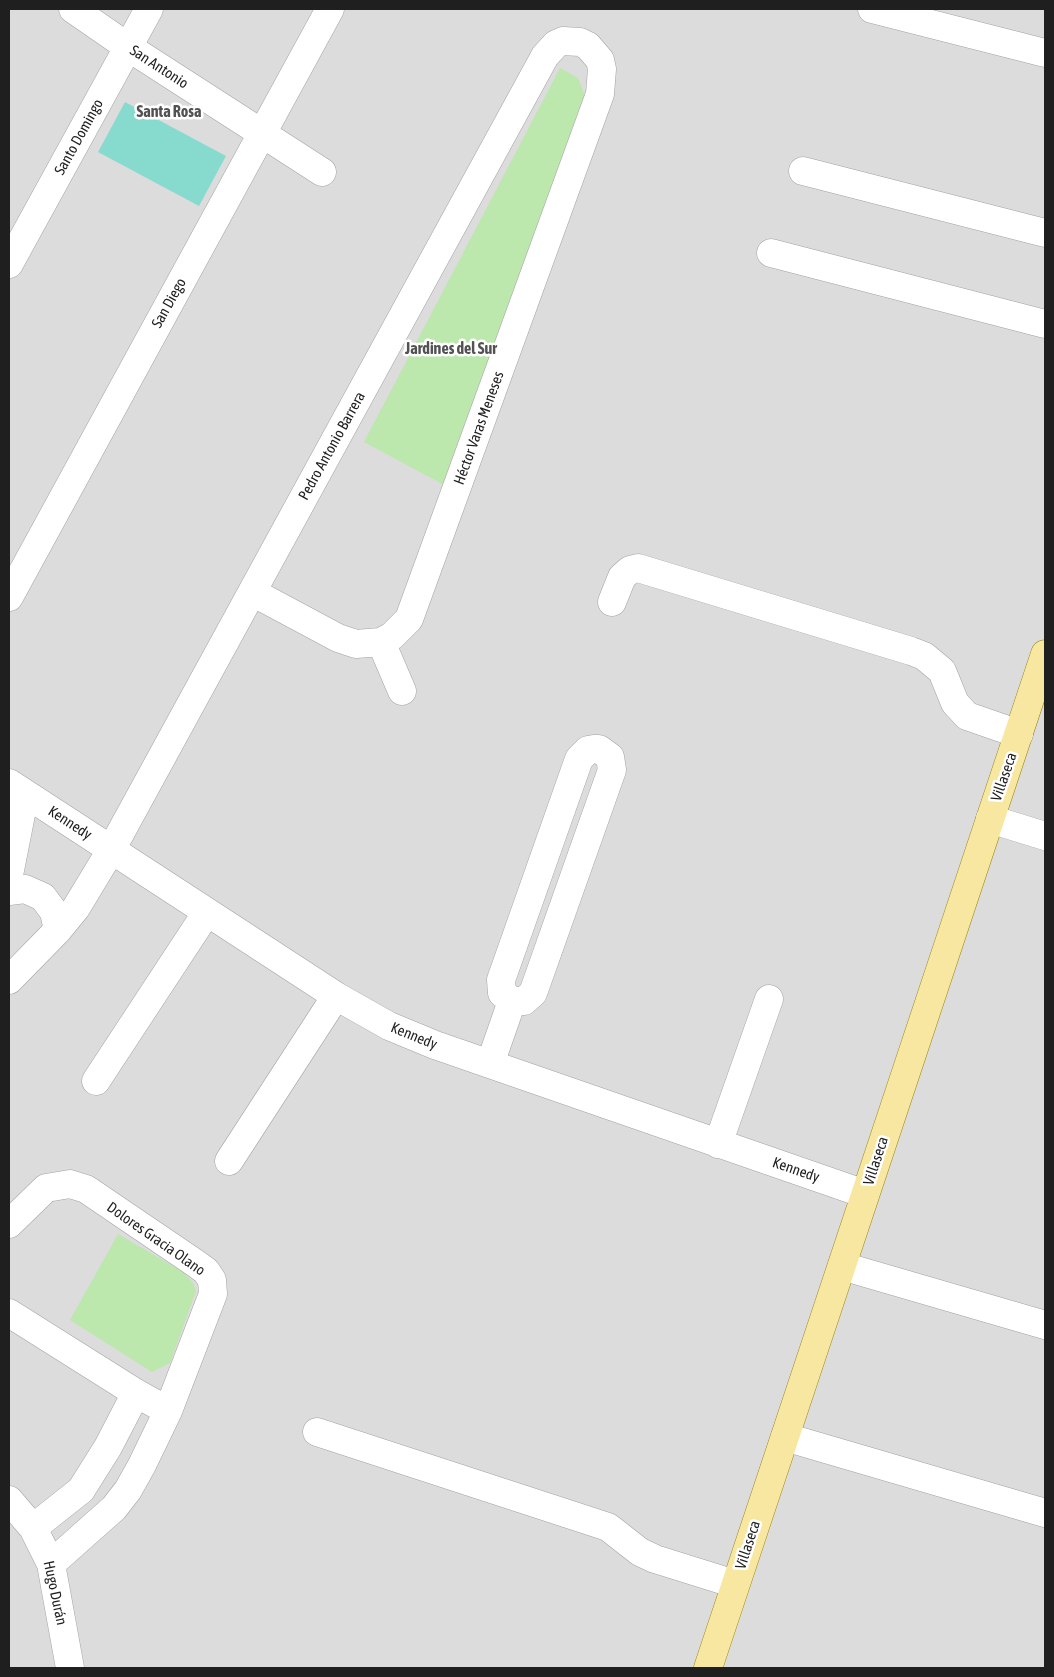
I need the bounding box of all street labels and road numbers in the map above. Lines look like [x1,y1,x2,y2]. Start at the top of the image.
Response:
street label: San Antonio [126,41,192,93]
street label: Santo Domingo [51,96,107,178]
street label: San Diego [148,275,190,331]
street label: Héctor Varas Meneses [450,369,508,487]
street label: Pedro Antonio Barrera [295,389,369,503]
street label: Villaseca [987,750,1021,804]
street label: Kennedy [45,802,95,844]
street label: Kennedy [388,1019,440,1053]
street label: Villaseca [860,1134,892,1188]
street label: Kennedy [770,1154,822,1186]
street label: Dolores Gracia Olano [103,1198,209,1280]
street label: Villaseca [732,1518,764,1572]
street label: Hugo Durán [39,1559,71,1627]

